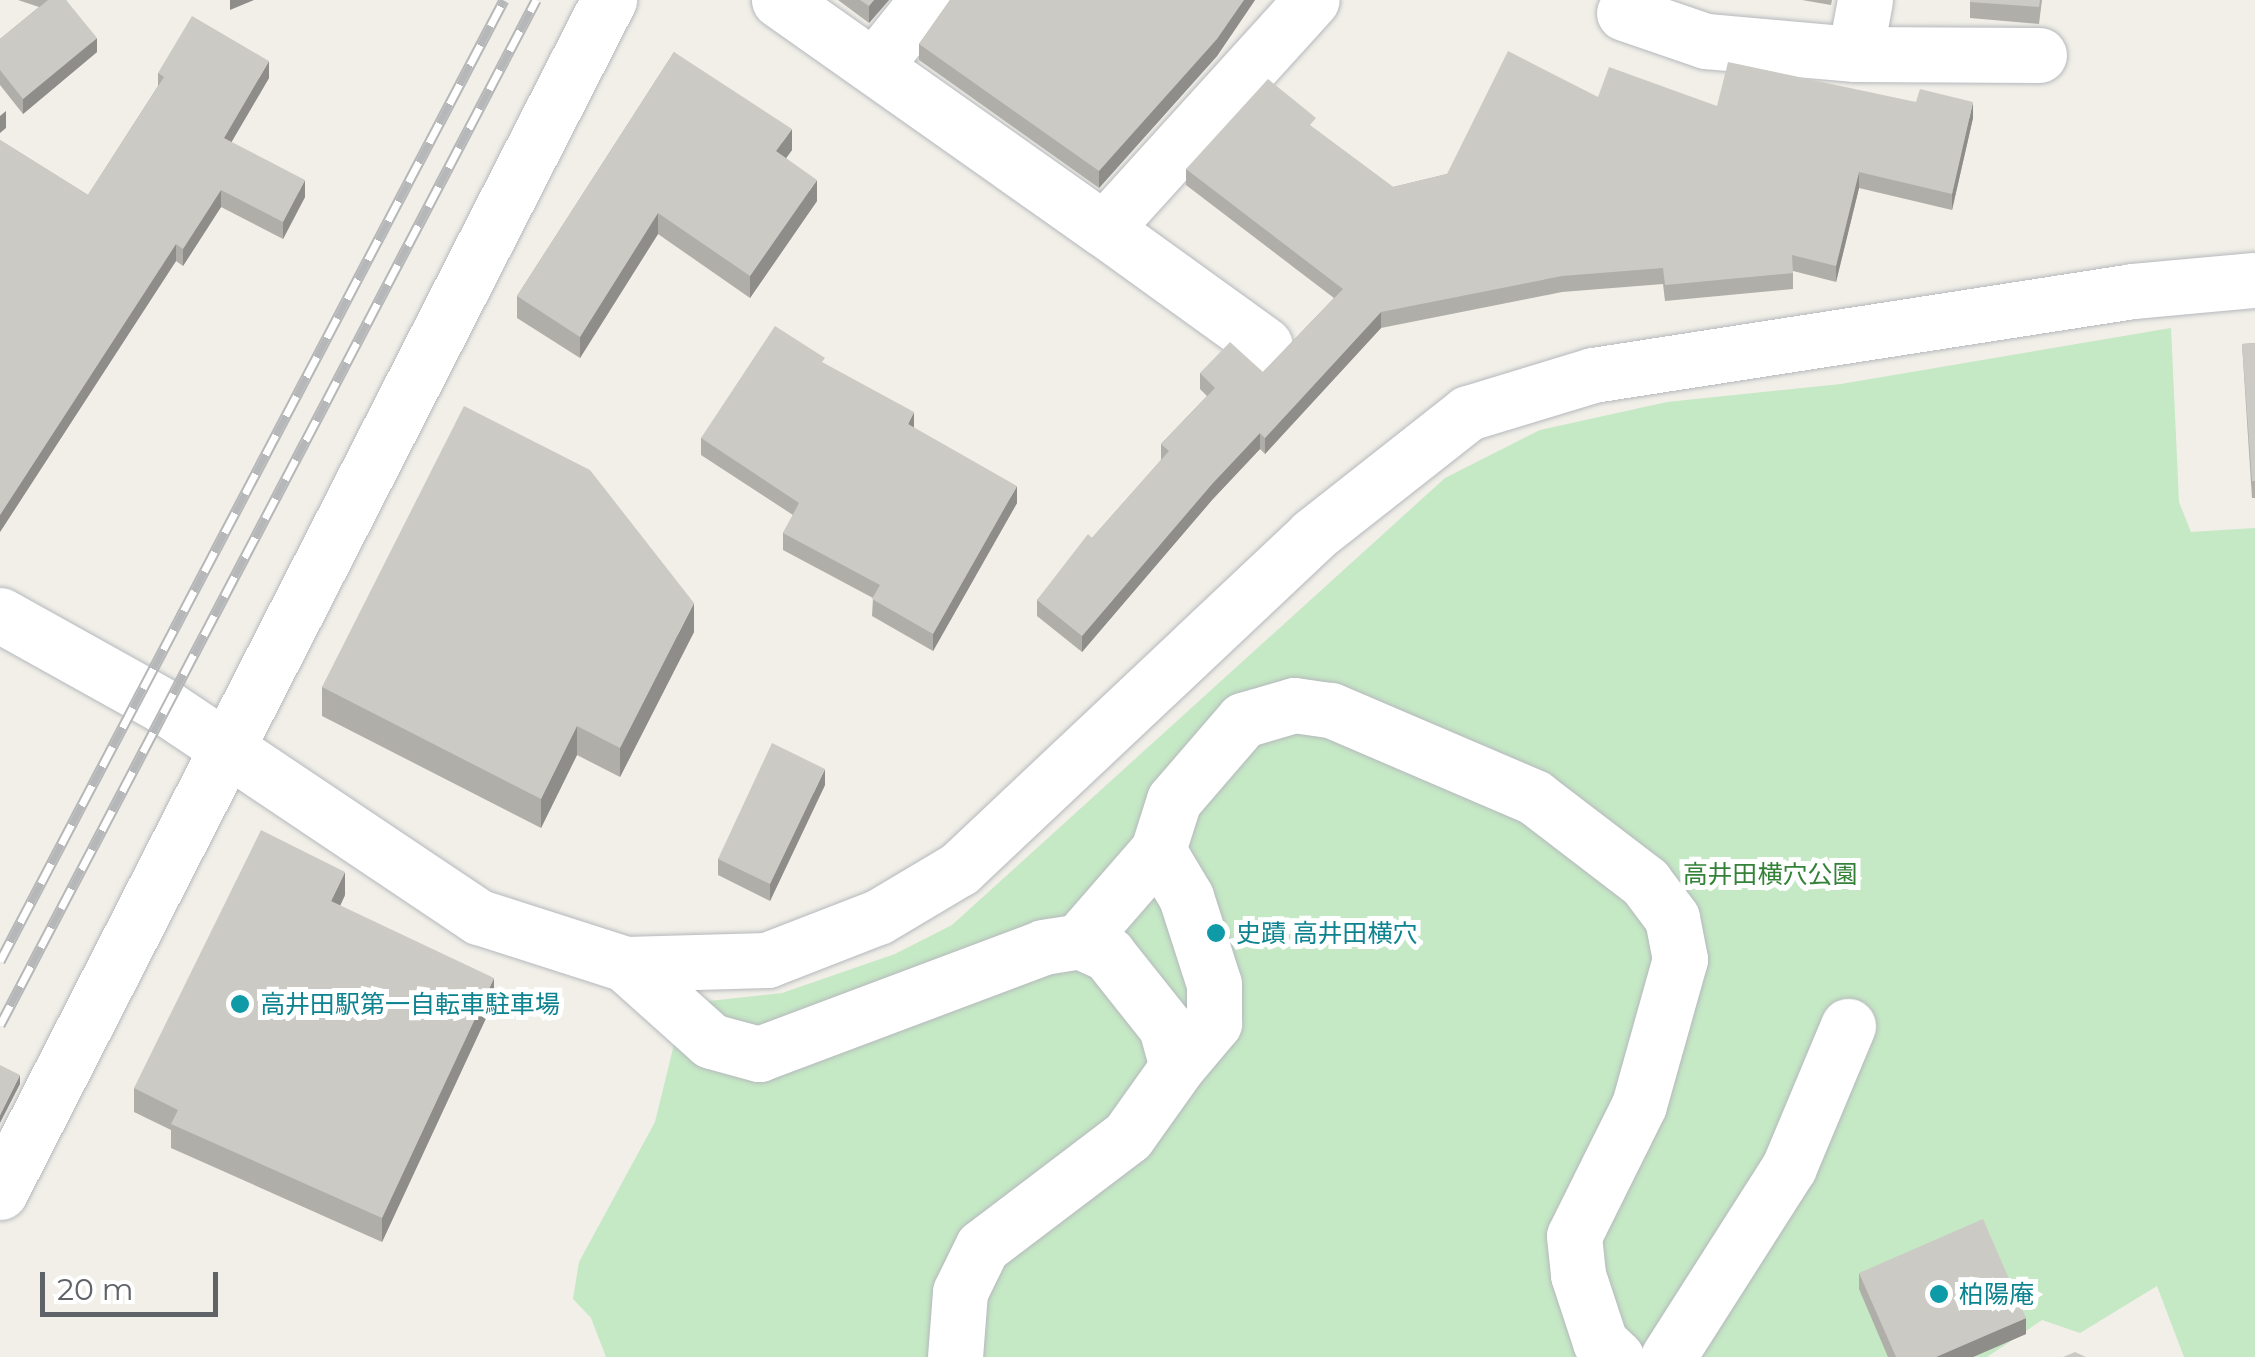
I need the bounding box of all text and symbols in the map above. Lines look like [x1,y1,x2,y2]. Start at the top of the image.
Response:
park label: 高井田横穴公園 [1683,859,1857,889]
place label: 史蹟 高井田横穴 [1236,918,1418,948]
marker: 史蹟 高井田横穴 [1205,922,1227,944]
place label: 高井田駅第一自転車駐車場 [260,989,560,1019]
marker: 高井田駅第一自転車駐車場 [229,993,251,1015]
scale bar [45,1252,222,1314]
text: 20 m [57,1271,134,1308]
place label: 柏陽庵 [1959,1279,2034,1309]
marker: 柏陽庵 [1928,1283,1950,1305]

